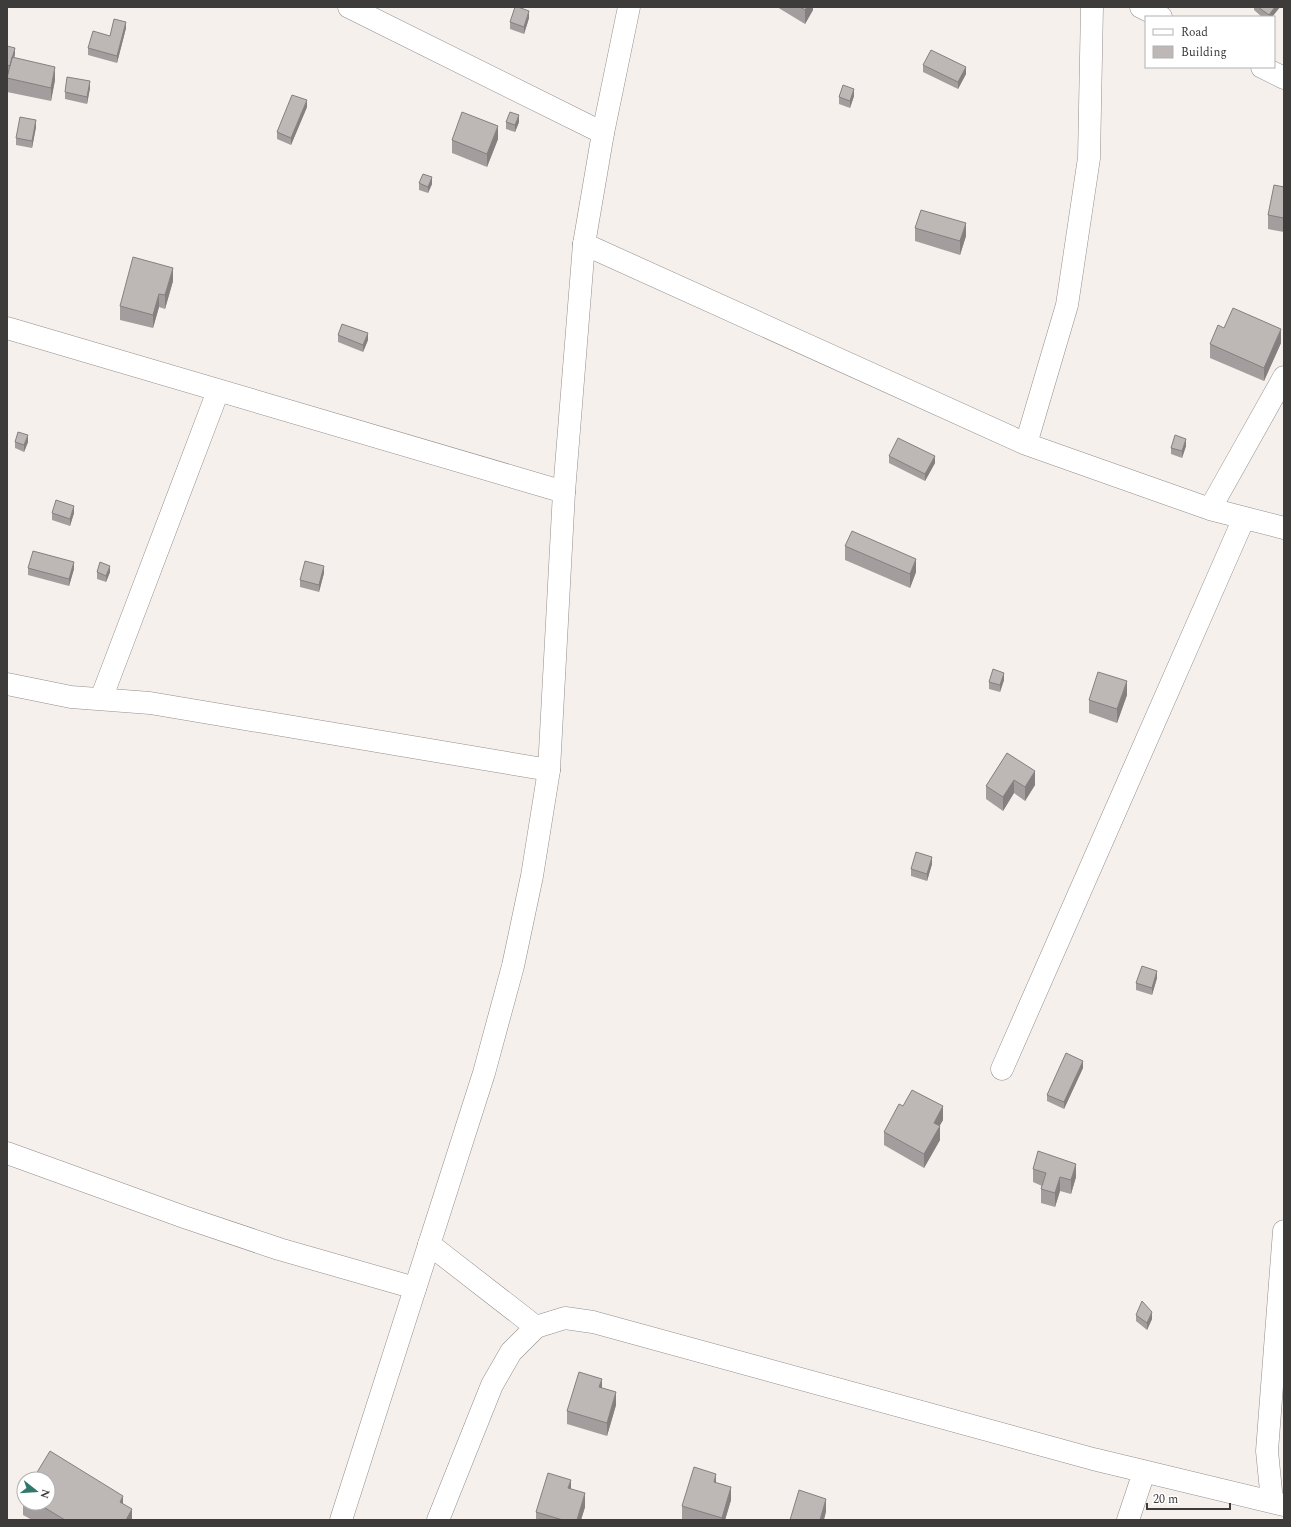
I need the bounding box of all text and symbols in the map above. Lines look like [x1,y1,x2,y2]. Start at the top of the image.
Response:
legend [1145,16,1275,68]
text: Road [1181,23,1208,42]
text: Building [1181,43,1227,62]
north arrow [16,1471,56,1511]
scale bar [1147,1485,1230,1511]
text: N [36,1487,55,1501]
text: 20 m [1153,1490,1178,1509]

